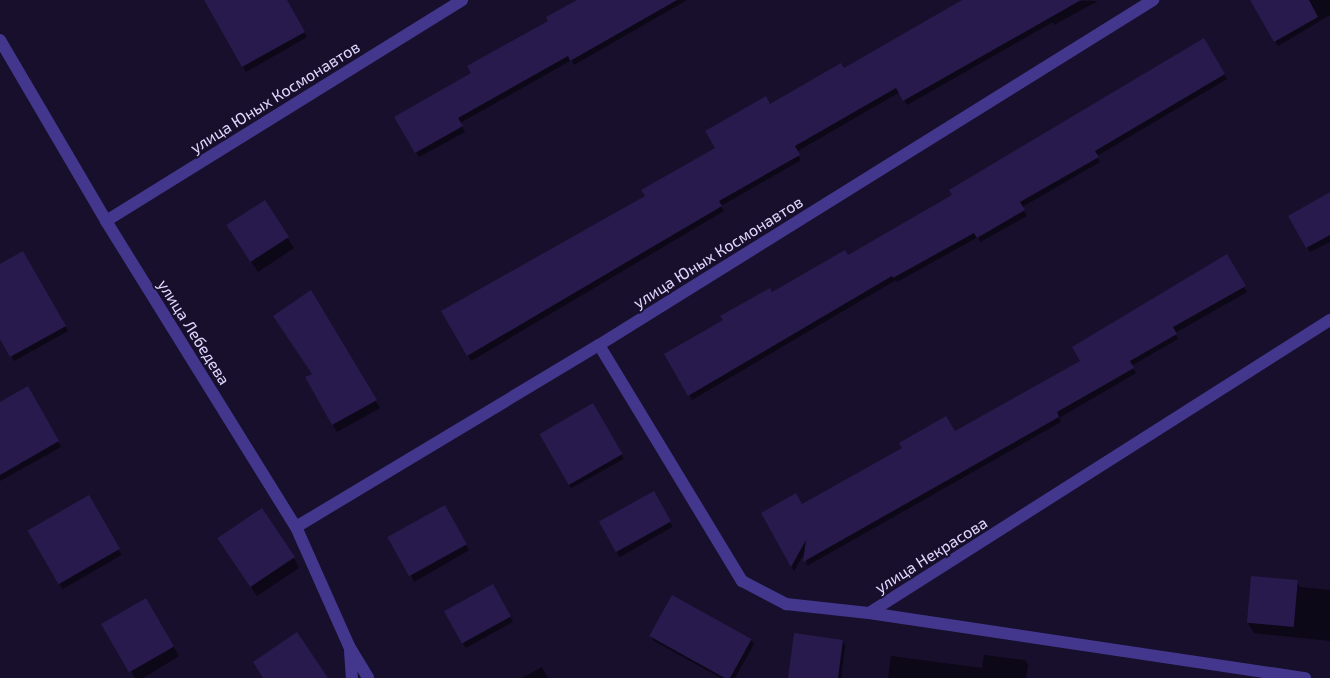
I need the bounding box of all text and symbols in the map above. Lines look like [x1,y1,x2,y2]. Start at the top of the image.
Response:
street label: улица Юных Космонавтов [187,37,363,157]
street label: улица Юных Космонавтов [630,192,806,312]
street label: улица Лебедева [154,276,234,388]
street label: улица Некрасова [871,513,991,597]

